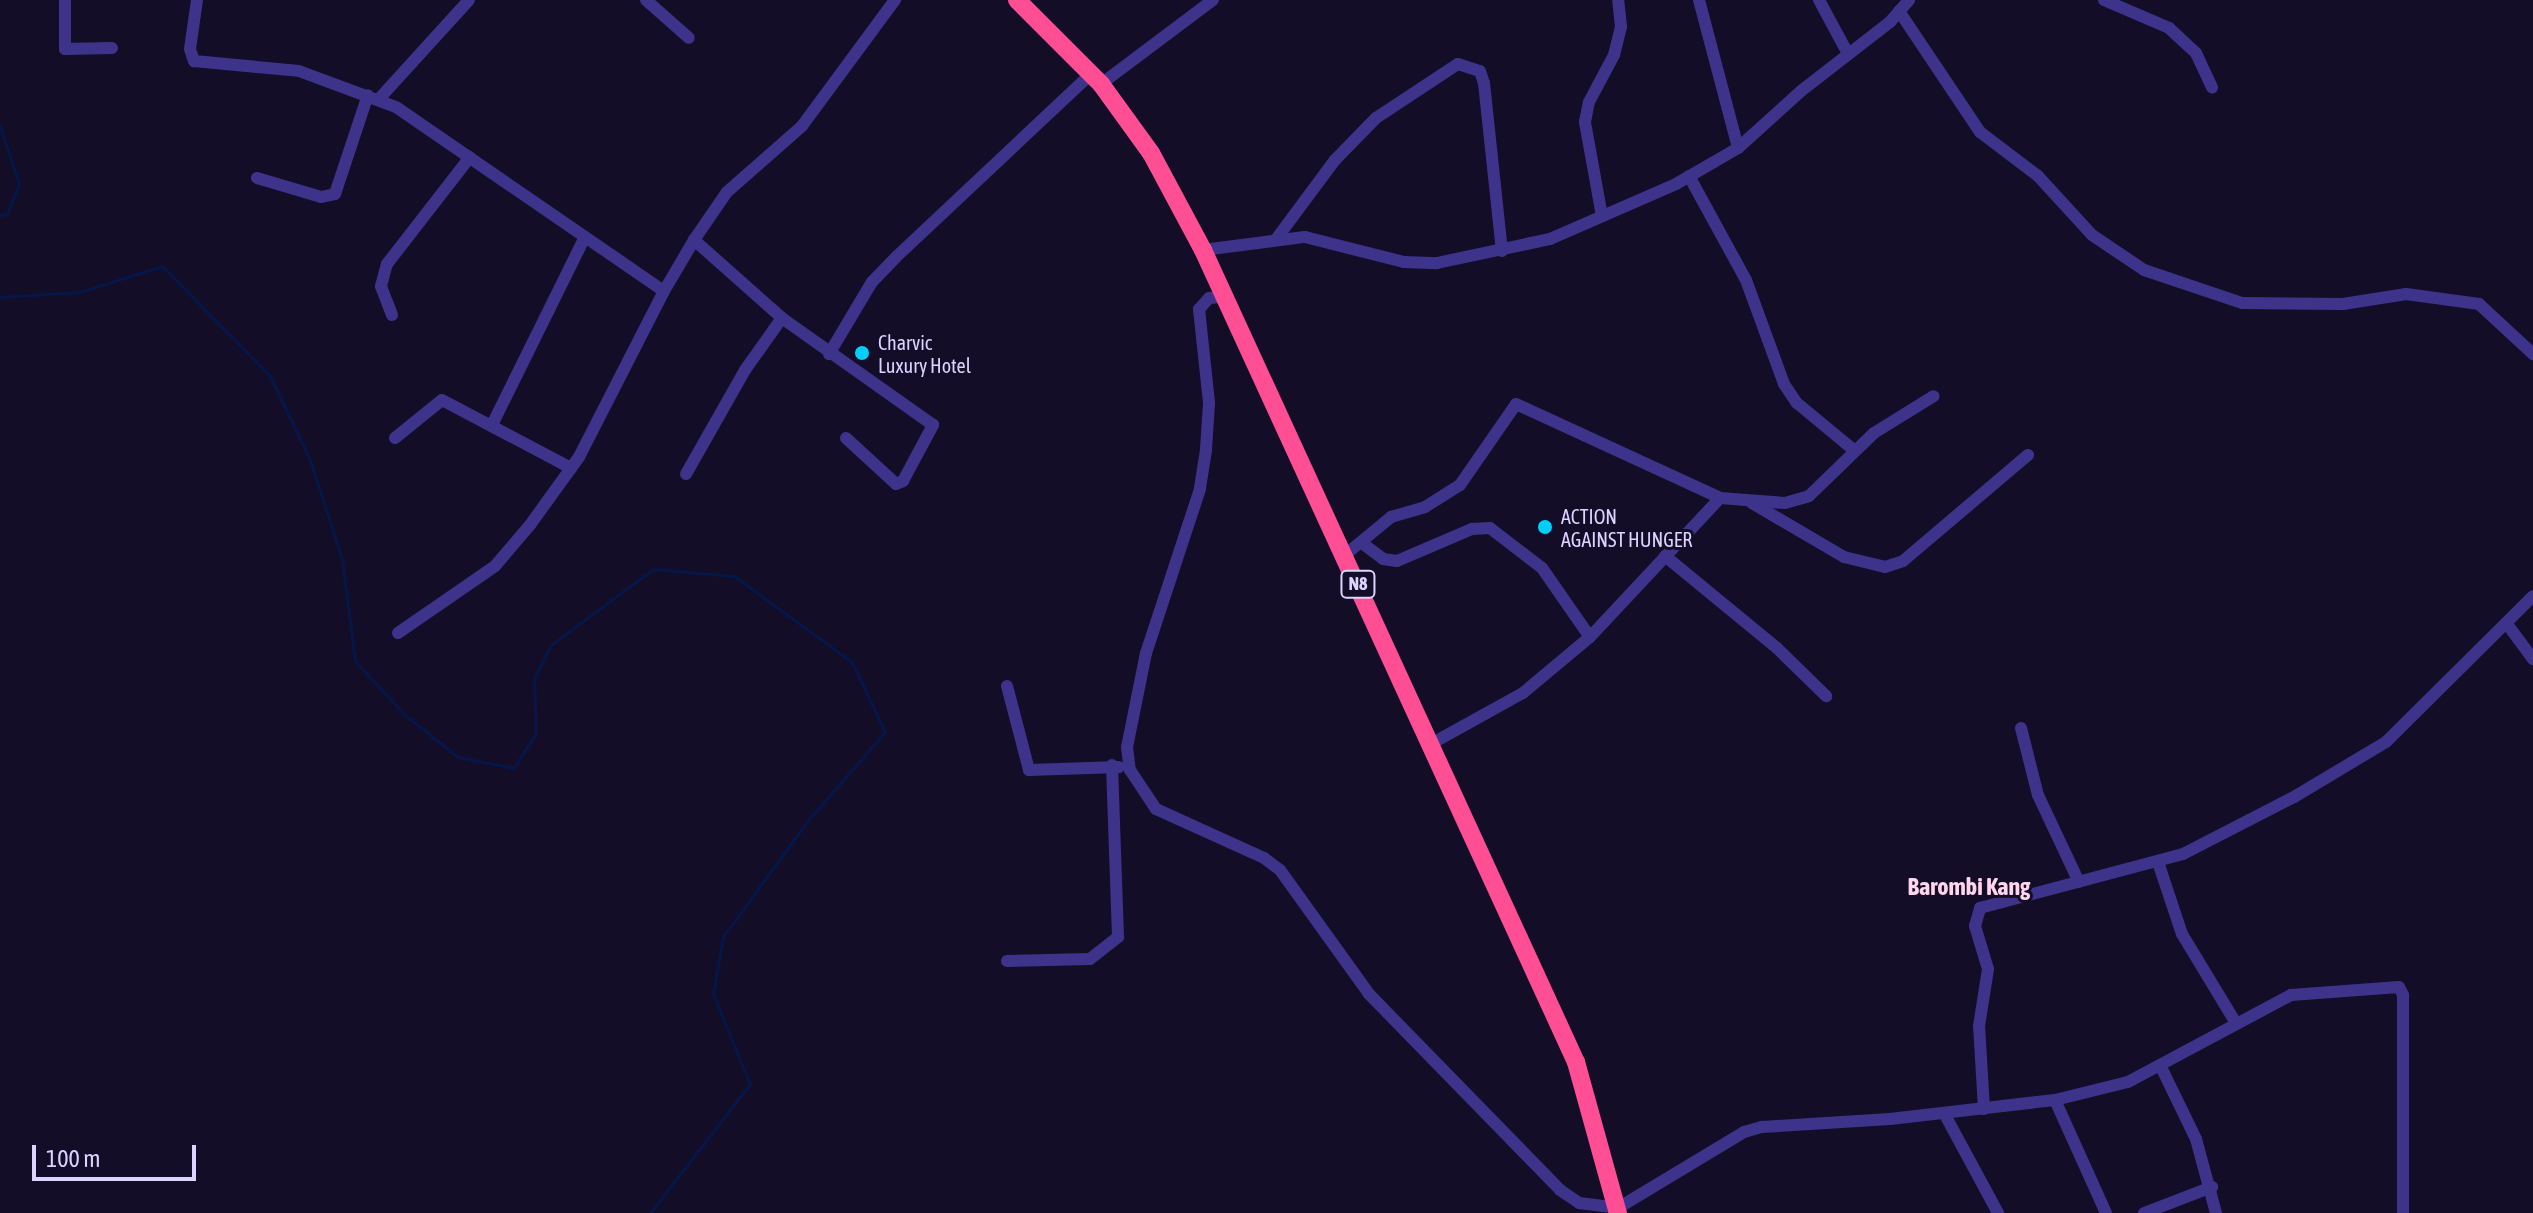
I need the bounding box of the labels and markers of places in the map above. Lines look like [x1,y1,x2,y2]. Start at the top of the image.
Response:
place label: Charvic Luxury Hotel [878,330,971,377]
marker: Charvic Luxury Hotel [853,344,871,362]
place label: ACTION AGAINST HUNGER [1561,504,1692,551]
marker: ACTION AGAINST HUNGER [1536,518,1554,536]

